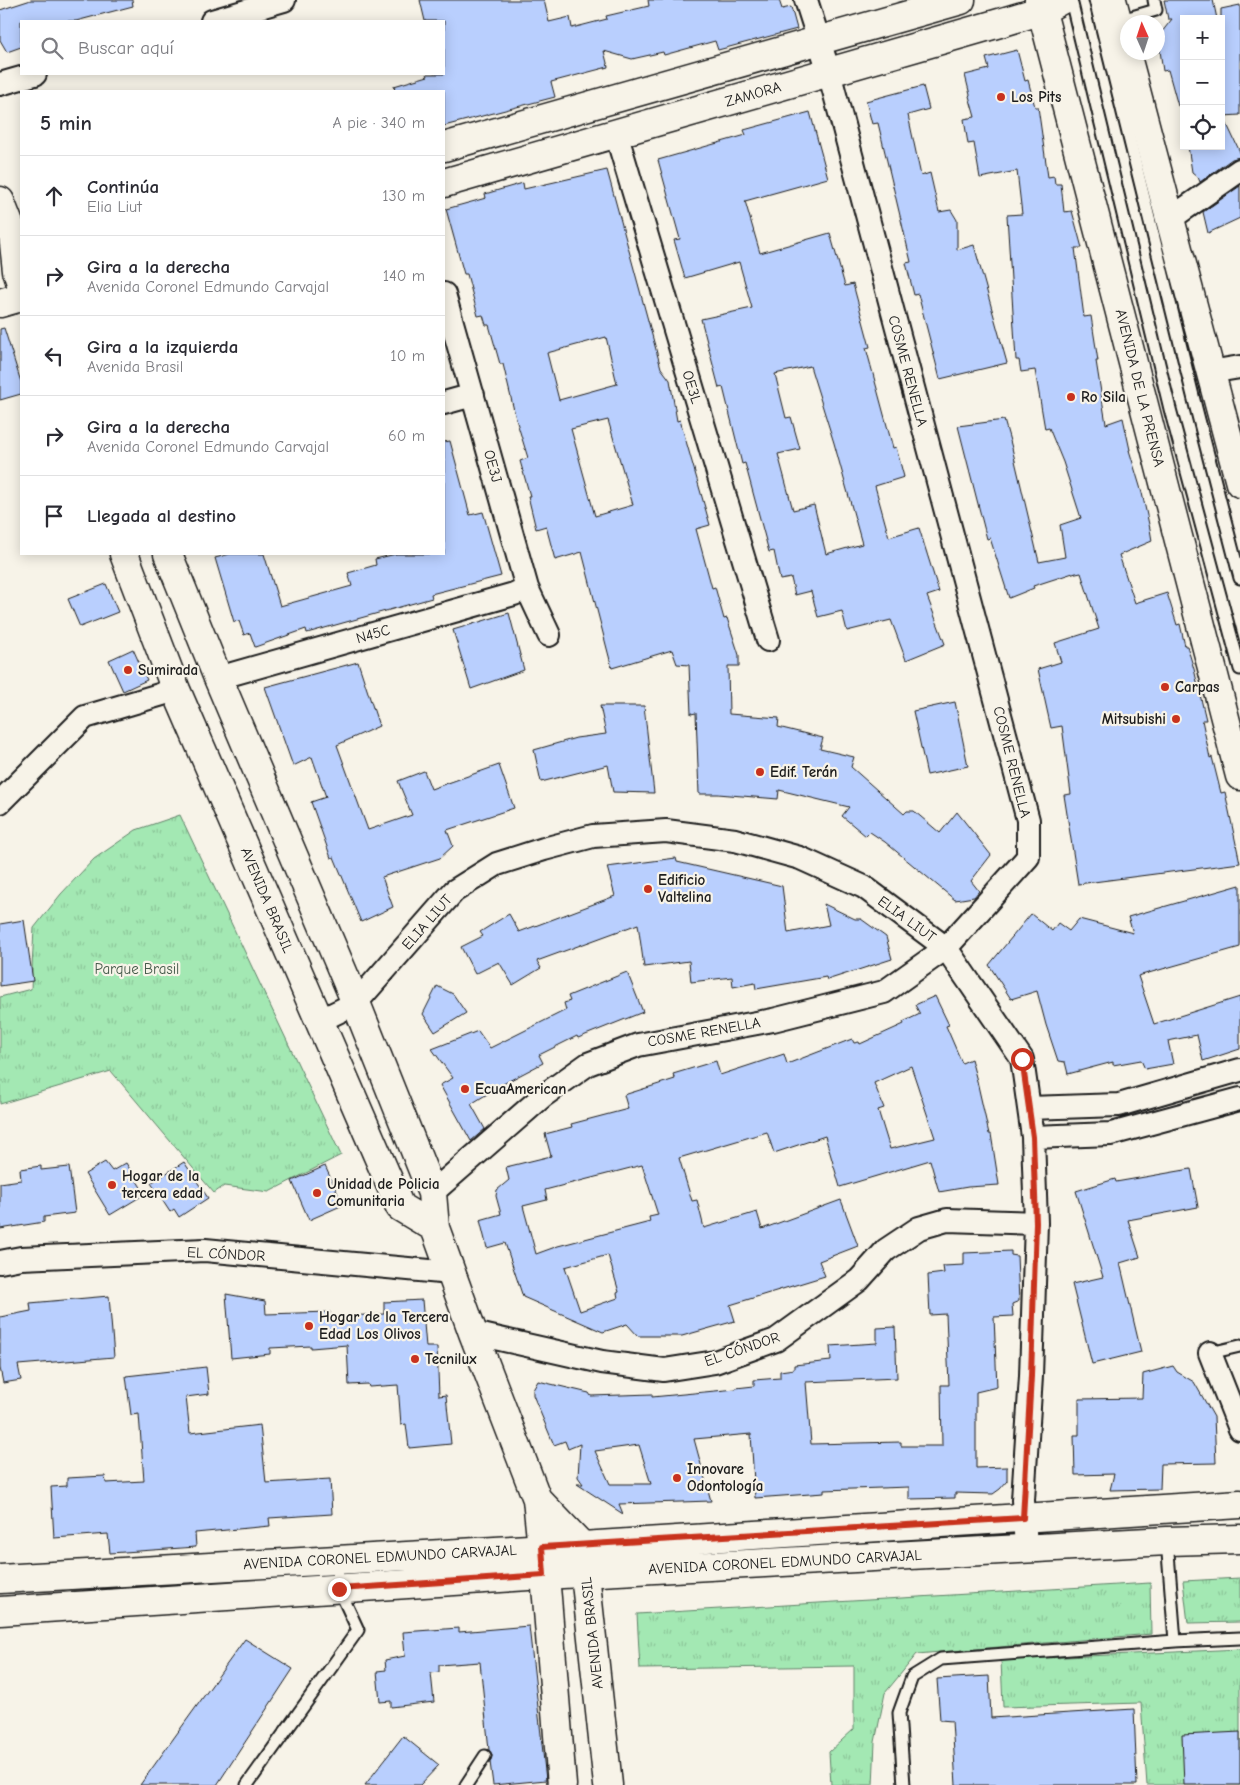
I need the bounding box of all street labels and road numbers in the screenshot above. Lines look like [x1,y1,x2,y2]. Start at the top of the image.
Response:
street label: ZAMORA [723,77,783,111]
street label: AVENIDA DE LA PRENSA [1112,307,1168,469]
street label: COSME RENELLA [885,313,932,429]
street label: OE3L [678,368,706,406]
street label: OE3J [480,448,506,485]
street label: N45C [354,621,392,647]
street label: COSME RENELLA [989,704,1035,820]
street label: AVENIDA BRASIL [237,845,297,956]
street label: ELIA LIUT [398,890,456,953]
street label: ELIA LIUT [874,892,940,946]
street label: COSME RENELLA [646,1013,762,1051]
street label: EL CÓNDOR [186,1242,266,1265]
street label: EL CÓNDOR [702,1327,782,1370]
street label: AVENIDA CORONEL EDMUNDO CARVAJAL [243,1541,518,1573]
street label: AVENIDA CORONEL EDMUNDO CARVAJAL [648,1546,923,1578]
street label: AVENIDA BRASIL [577,1576,607,1690]

